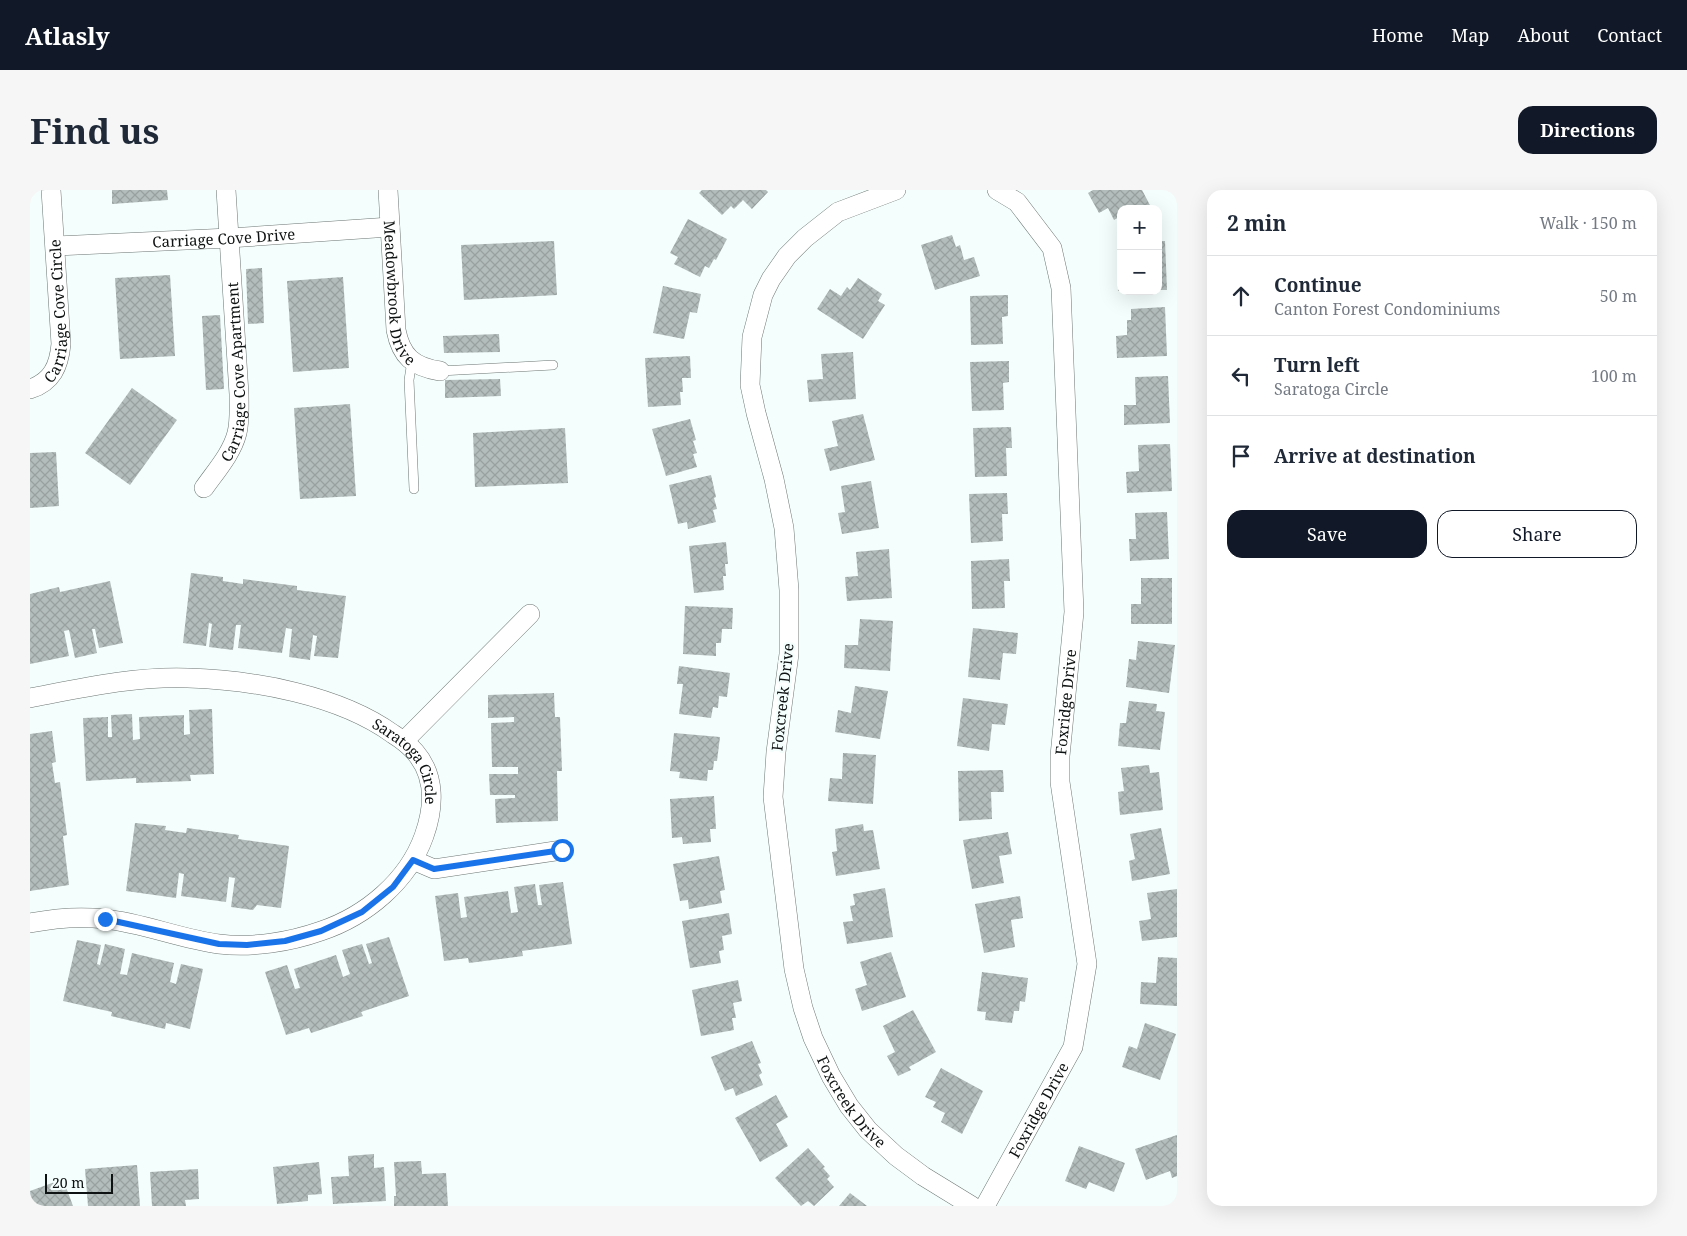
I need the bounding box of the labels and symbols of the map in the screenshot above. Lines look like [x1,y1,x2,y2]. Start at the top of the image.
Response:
street label: Meadowbrook Drive [380,220,420,370]
street label: Carriage Cove Drive [152,223,296,252]
street label: Carriage Cove Circle [39,239,71,387]
street label: Carriage Cove Apartment [216,282,249,465]
street label: Foxcreek Drive [766,642,798,752]
street label: Foxridge Drive [1050,648,1080,756]
street label: Saratoga Circle [369,713,441,805]
route start [551,839,574,862]
route end [94,908,117,931]
street label: Foxcreek Drive [813,1053,891,1152]
street label: Foxridge Drive [1004,1058,1073,1161]
scale bar [45,1171,112,1194]

